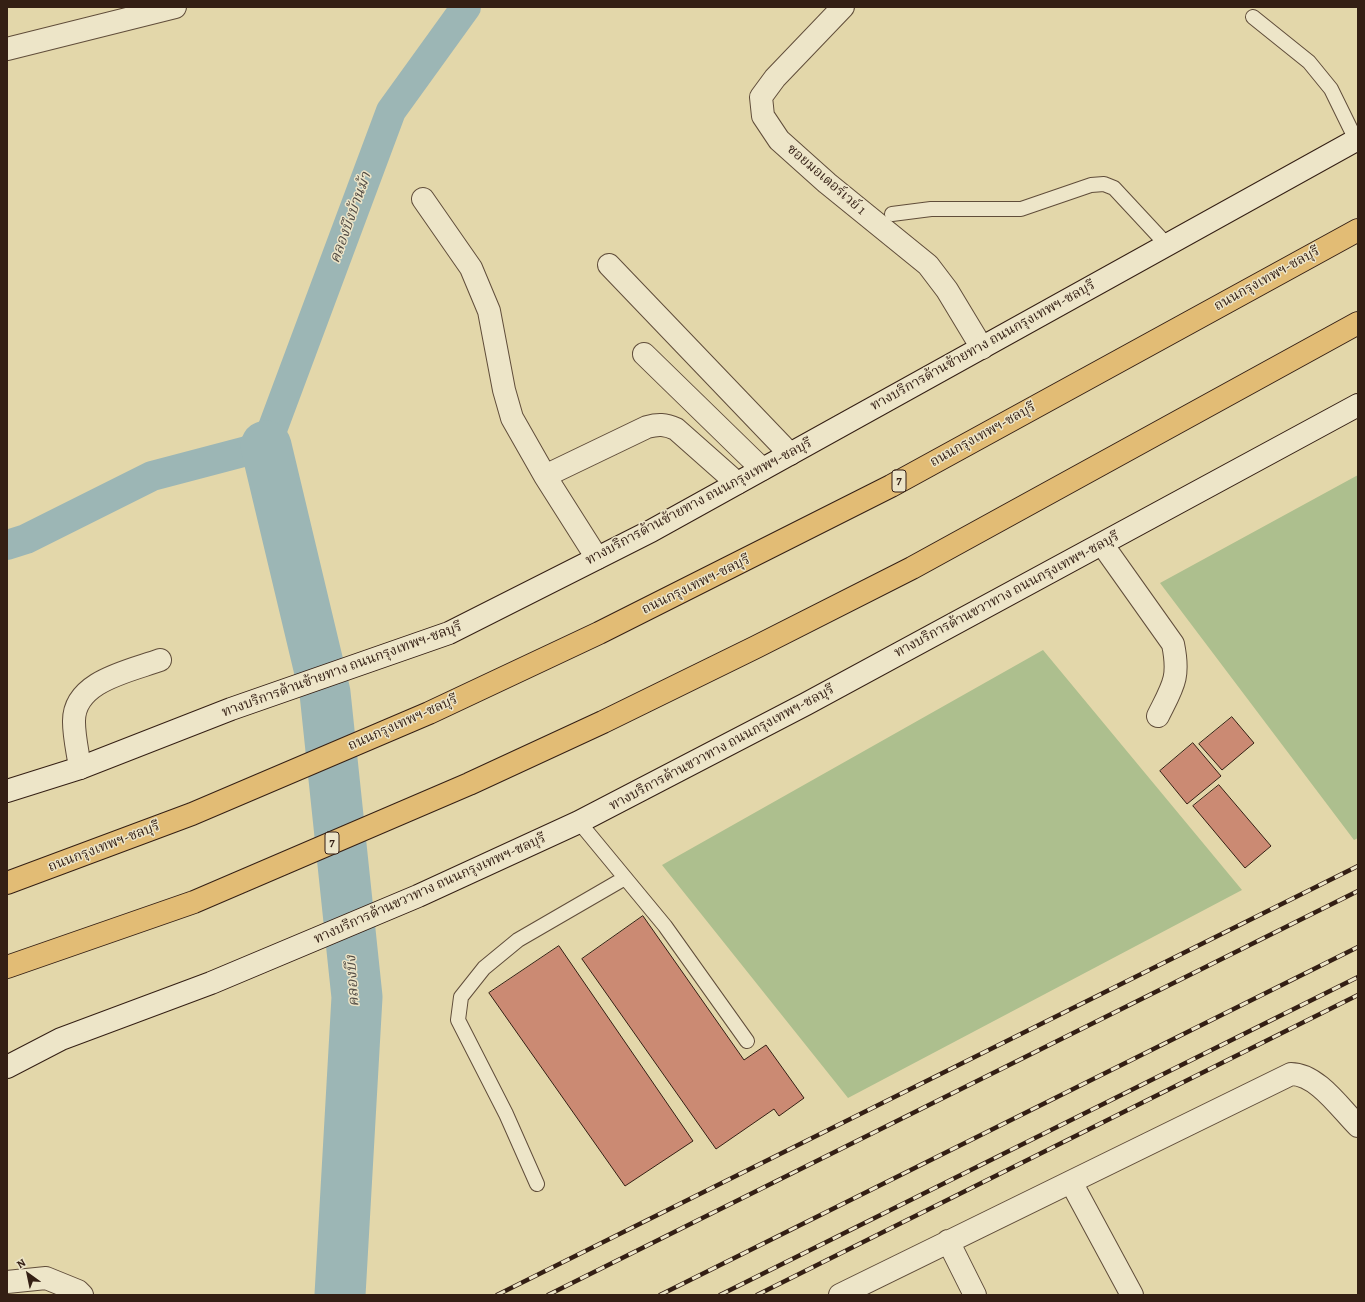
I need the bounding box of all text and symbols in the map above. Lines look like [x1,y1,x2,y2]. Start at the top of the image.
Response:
street label: ซอยมอเตอร์เวย์ 1 [783,141,869,219]
water label: คลองบึงบ้านม้า [326,170,376,266]
street label: ถนนกรุงเทพฯ-ชลบุรี [1211,243,1323,315]
street label: ทางบริการด้านซ้ายทาง ถนนกรุงเทพฯ-ชลบุรี [868,277,1098,415]
street label: ถนนกรุงเทพฯ-ชลบุรี [927,399,1039,471]
street label: ทางบริการด้านซ้ายทาง ถนนกรุงเทพฯ-ชลบุรี [583,435,815,569]
road number: 7 [892,470,906,492]
street label: ทางบริการด้านขวาทาง ถนนกรุงเทพฯ-ชลบุรี [892,528,1122,662]
street label: ถนนกรุงเทพฯ-ชลบุรี [639,552,753,618]
street label: ทางบริการด้านซ้ายทาง ถนนกรุงเทพฯ-ชลบุรี [220,619,464,721]
street label: ทางบริการด้านขวาทาง ถนนกรุงเทพฯ-ชลบุรี [607,681,837,815]
street label: ถนนกรุงเทพฯ-ชลบุรี [346,691,460,755]
street label: ถนนกรุงเทพฯ-ชลบุรี [46,818,162,876]
street label: ทางบริการด้านขวาทาง ถนนกรุงเทพฯ-ชลบุรี [311,830,549,948]
road number: 7 [325,832,339,854]
water label: คลองบึง [342,955,364,1007]
north arrow [8,1254,48,1294]
text: N [14,1255,29,1272]

